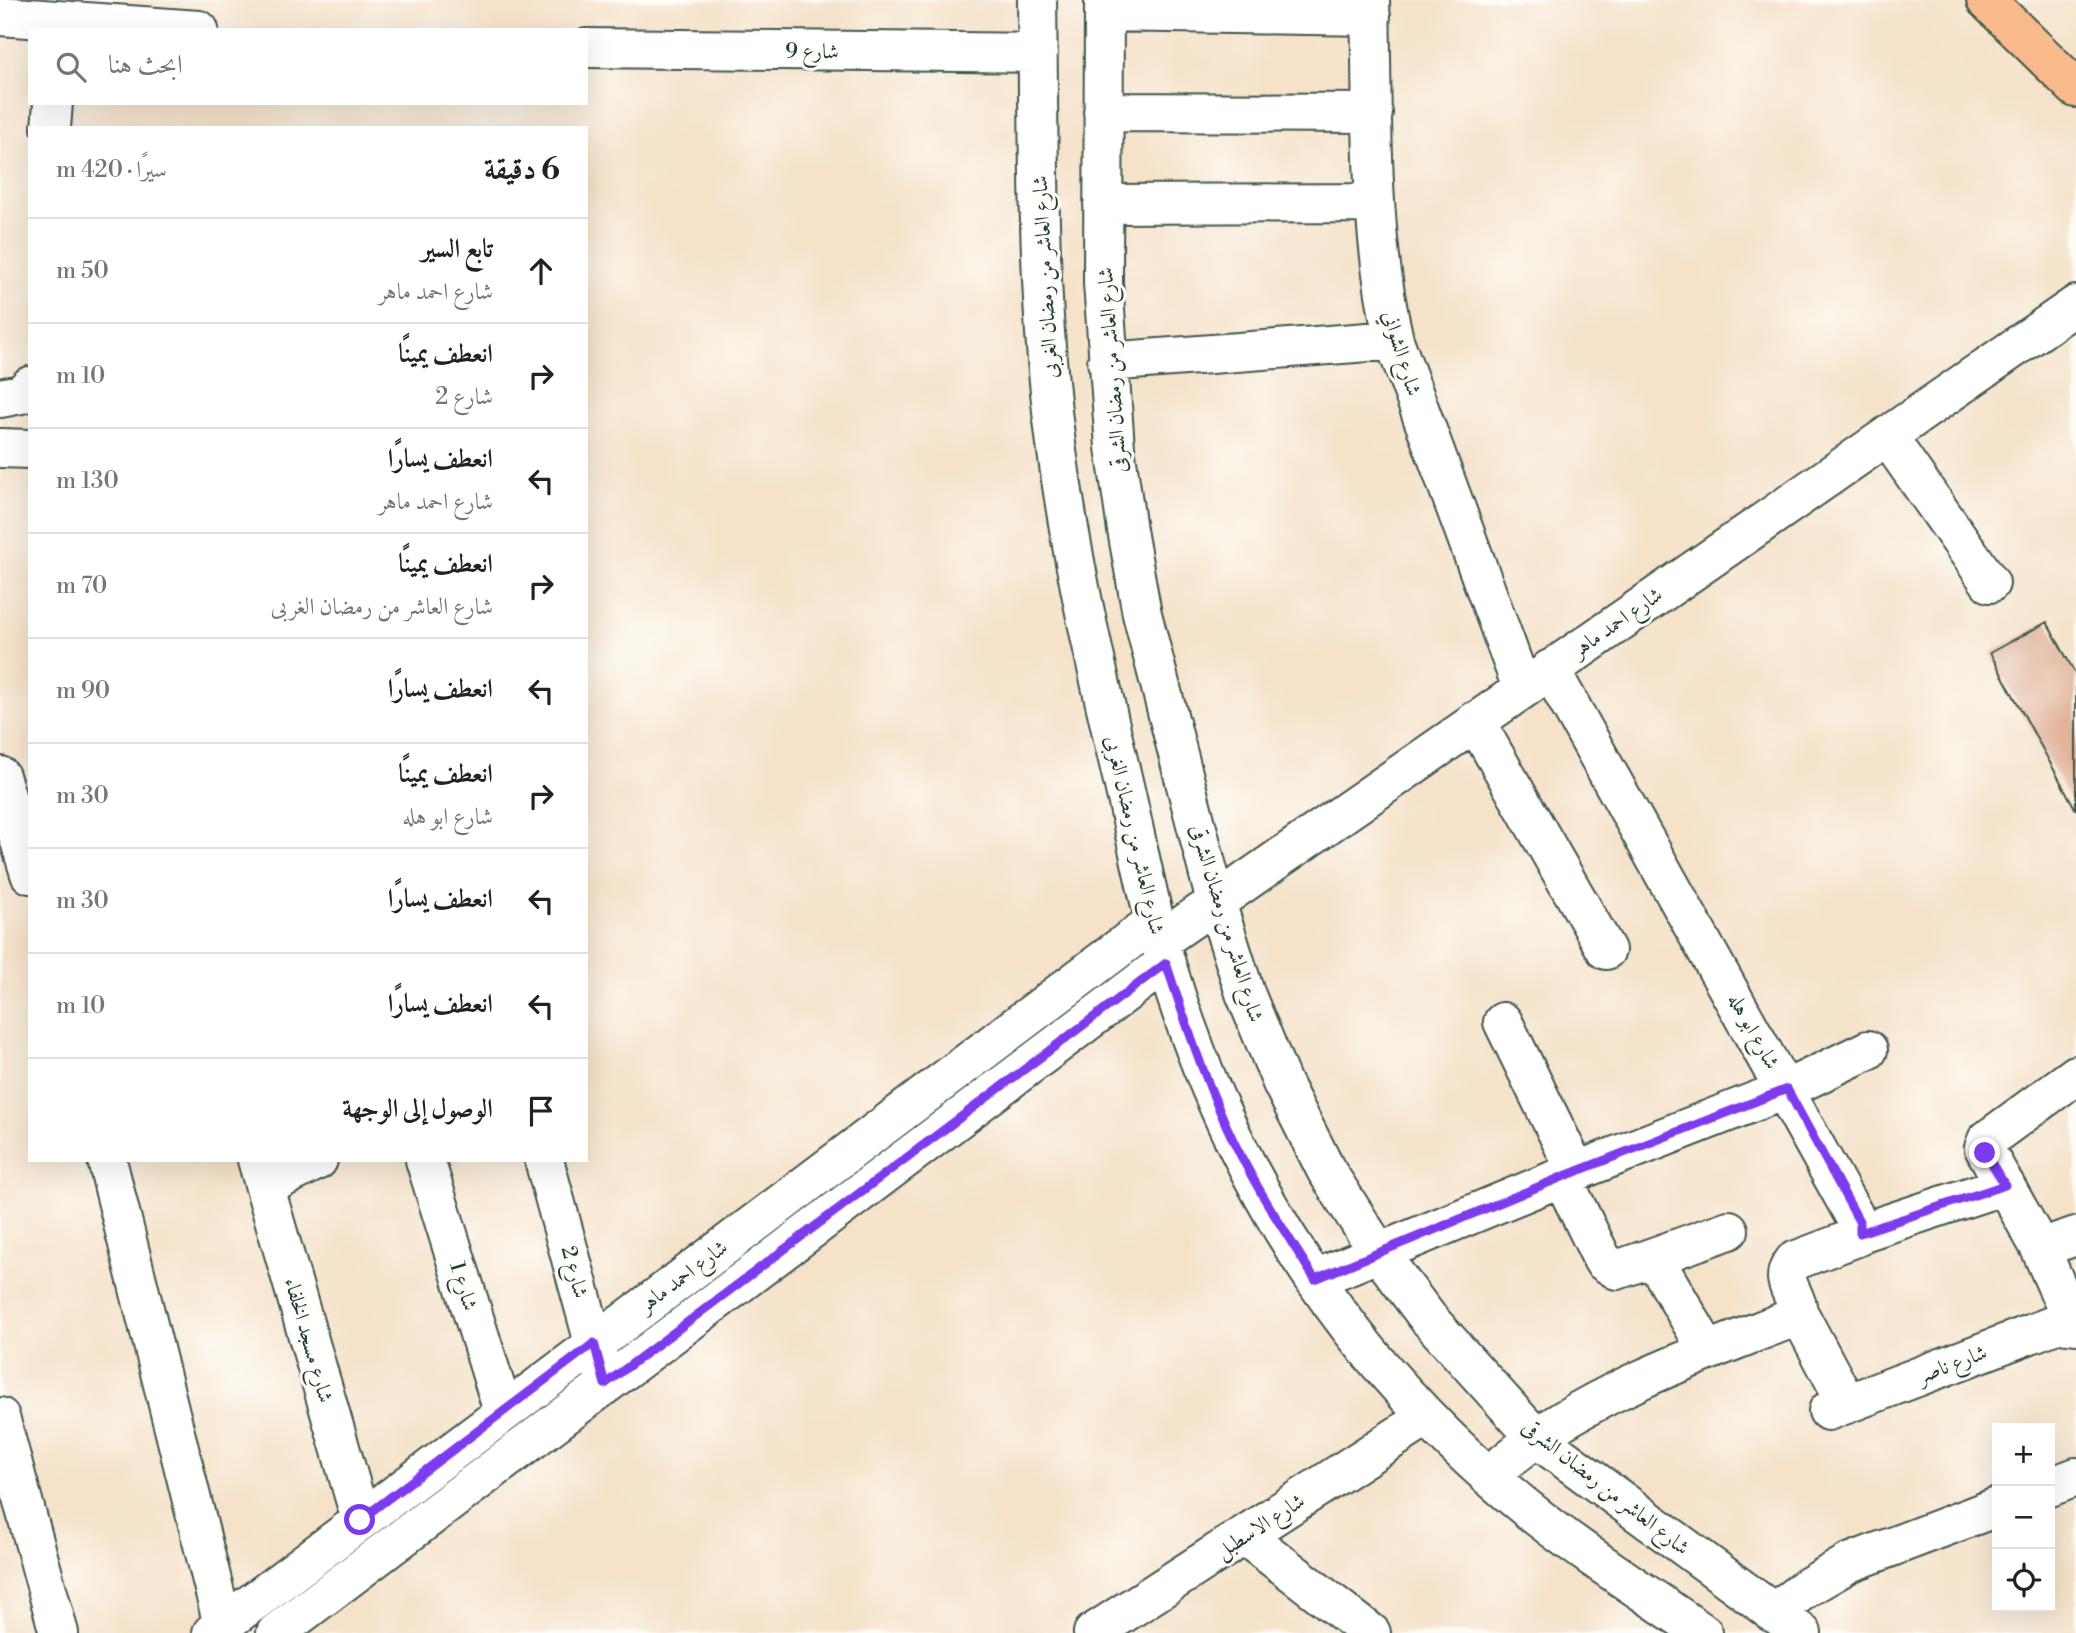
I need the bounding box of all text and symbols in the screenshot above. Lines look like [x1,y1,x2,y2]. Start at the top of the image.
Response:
search box [28,28,588,105]
street label: شارع 9 [785,39,839,69]
icon: search [52,48,90,86]
text: ابحث هنا [108,49,183,81]
text: 6 دقيقة [484,151,560,189]
text: سيرًا · 420 m [56,156,167,184]
street label: شارع العاشر من رمضان الغربى [1028,175,1068,379]
text: تابع السير [421,233,493,265]
icon: ahead [522,252,560,290]
text: 50 m [56,257,109,285]
street label: شارع العاشر من رمضان الشرقى [1093,266,1137,473]
text: شارع احمد ماهر [378,278,493,306]
street label: شارع الشواني [1372,307,1426,400]
text: انعطف يمينًا [398,338,493,370]
icon: right [522,357,560,395]
text: 10 m [56,362,105,390]
text: شارع 2 [435,383,493,411]
text: انعطف يسارًا [388,443,493,475]
icon: left [522,462,560,500]
text: 130 m [56,467,119,495]
text: شارع احمد ماهر [378,488,493,516]
text: انعطف يمينًا [398,548,493,580]
icon: right [522,567,560,605]
text: 70 m [56,572,107,600]
street label: شارع احمد ماهر [1566,582,1670,668]
text: شارع العاشر من رمضان الغربى [270,593,493,621]
icon: left [522,672,560,710]
text: انعطف يسارًا [388,673,493,705]
text: 90 m [56,677,110,705]
street label: شارع العاشر من رمضان الغربى [1095,733,1170,938]
text: انعطف يمينًا [398,758,493,790]
icon: right [522,777,560,815]
text: 30 m [56,782,109,810]
text: شارع ابو هله [402,803,493,831]
street label: شارع العاشر من رمضان الشرقى [1180,821,1269,1027]
icon: left [522,882,560,920]
text: انعطف يسارًا [388,883,493,915]
text: 30 m [56,887,109,915]
icon: left [522,987,560,1025]
text: انعطف يسارًا [388,988,493,1020]
street label: شارع ابو هله [1718,989,1785,1076]
text: 10 m [56,992,105,1020]
icon: arrive [522,1092,560,1130]
text: الوصول إلى الوجهة [342,1093,493,1125]
route end [1969,1137,2000,1168]
street label: شارع احمد ماهر [632,1235,736,1323]
street label: شارع 2 [551,1243,593,1302]
street label: شارع 1 [439,1259,483,1315]
street label: شارع مسجد الخلفاء [274,1275,338,1407]
street label: شارع ناصر [1912,1340,1992,1394]
street label: شارع العاشر من رمضان الشرقى [1514,1414,1694,1565]
map controls [1992,1423,2055,1612]
button: + [1992,1423,2055,1486]
button: − [1992,1486,2055,1549]
street label: شارع الاسطبل [1211,1488,1312,1569]
route start [344,1504,375,1535]
button: locate [1992,1549,2055,1612]

